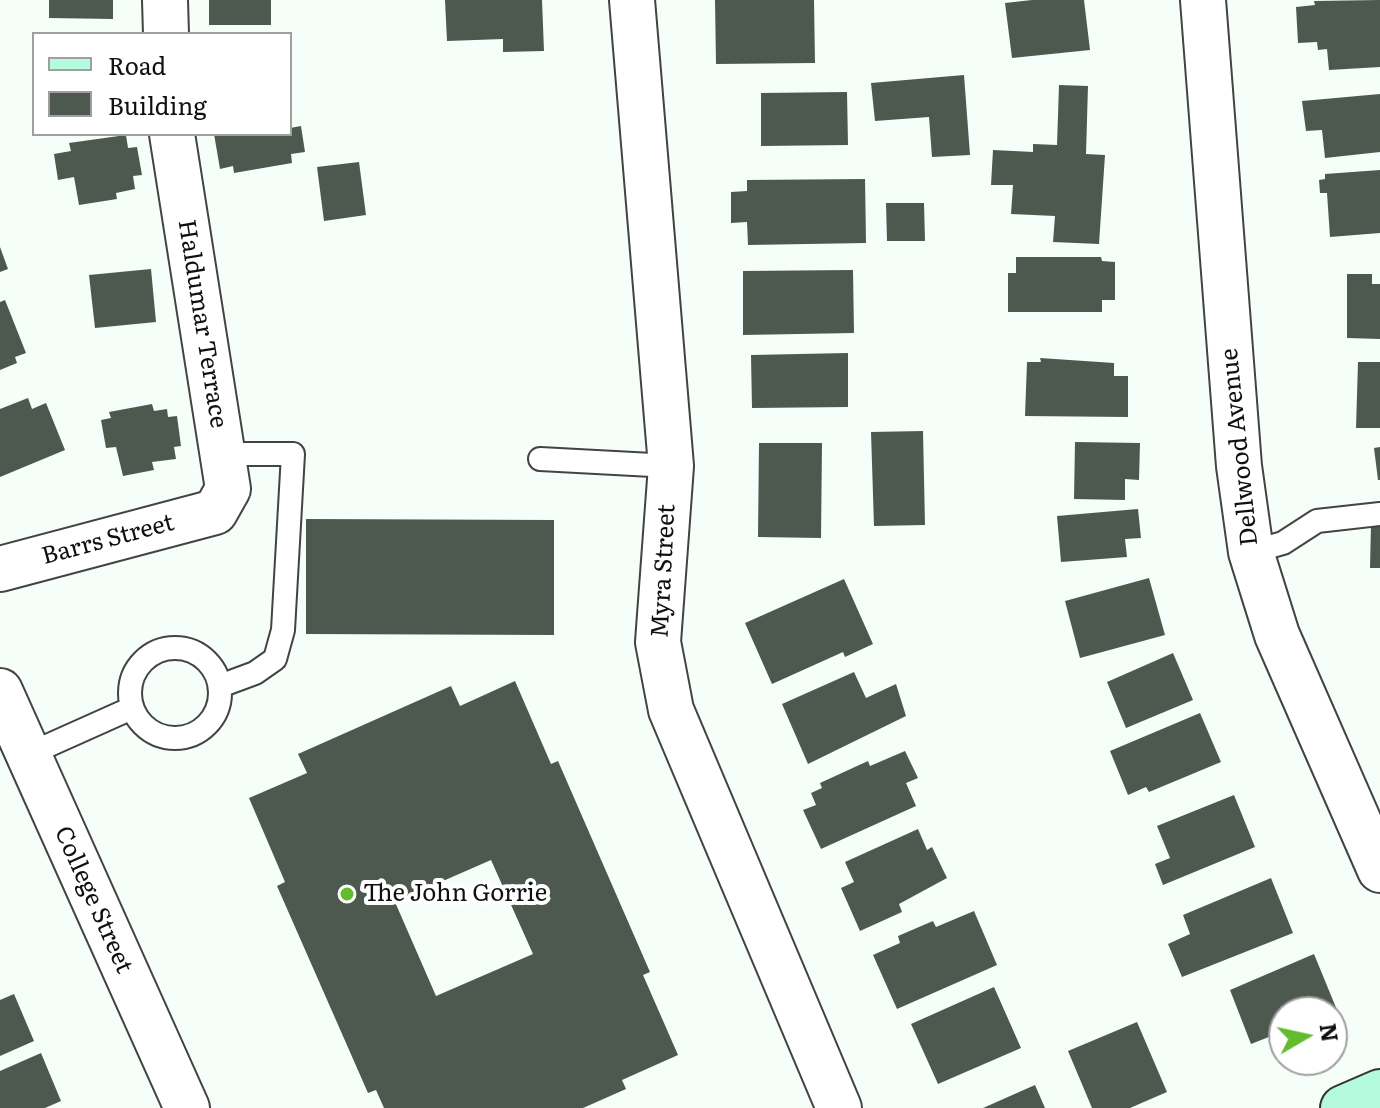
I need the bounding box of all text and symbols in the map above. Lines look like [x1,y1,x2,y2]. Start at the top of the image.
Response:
legend [32,32,292,136]
text: Road [108,47,166,82]
text: Building [108,87,207,122]
street label: Haldumar Terrace [171,218,233,430]
street label: Dellwood Avenue [1215,347,1265,547]
street label: Myra Street [646,503,682,639]
street label: Barrs Street [39,509,177,571]
street label: College Street [48,822,138,978]
place label: The John Gorrie [363,880,547,908]
marker: The John Gorrie [338,885,356,903]
north arrow [1268,996,1348,1076]
text: N [1312,1021,1348,1044]

